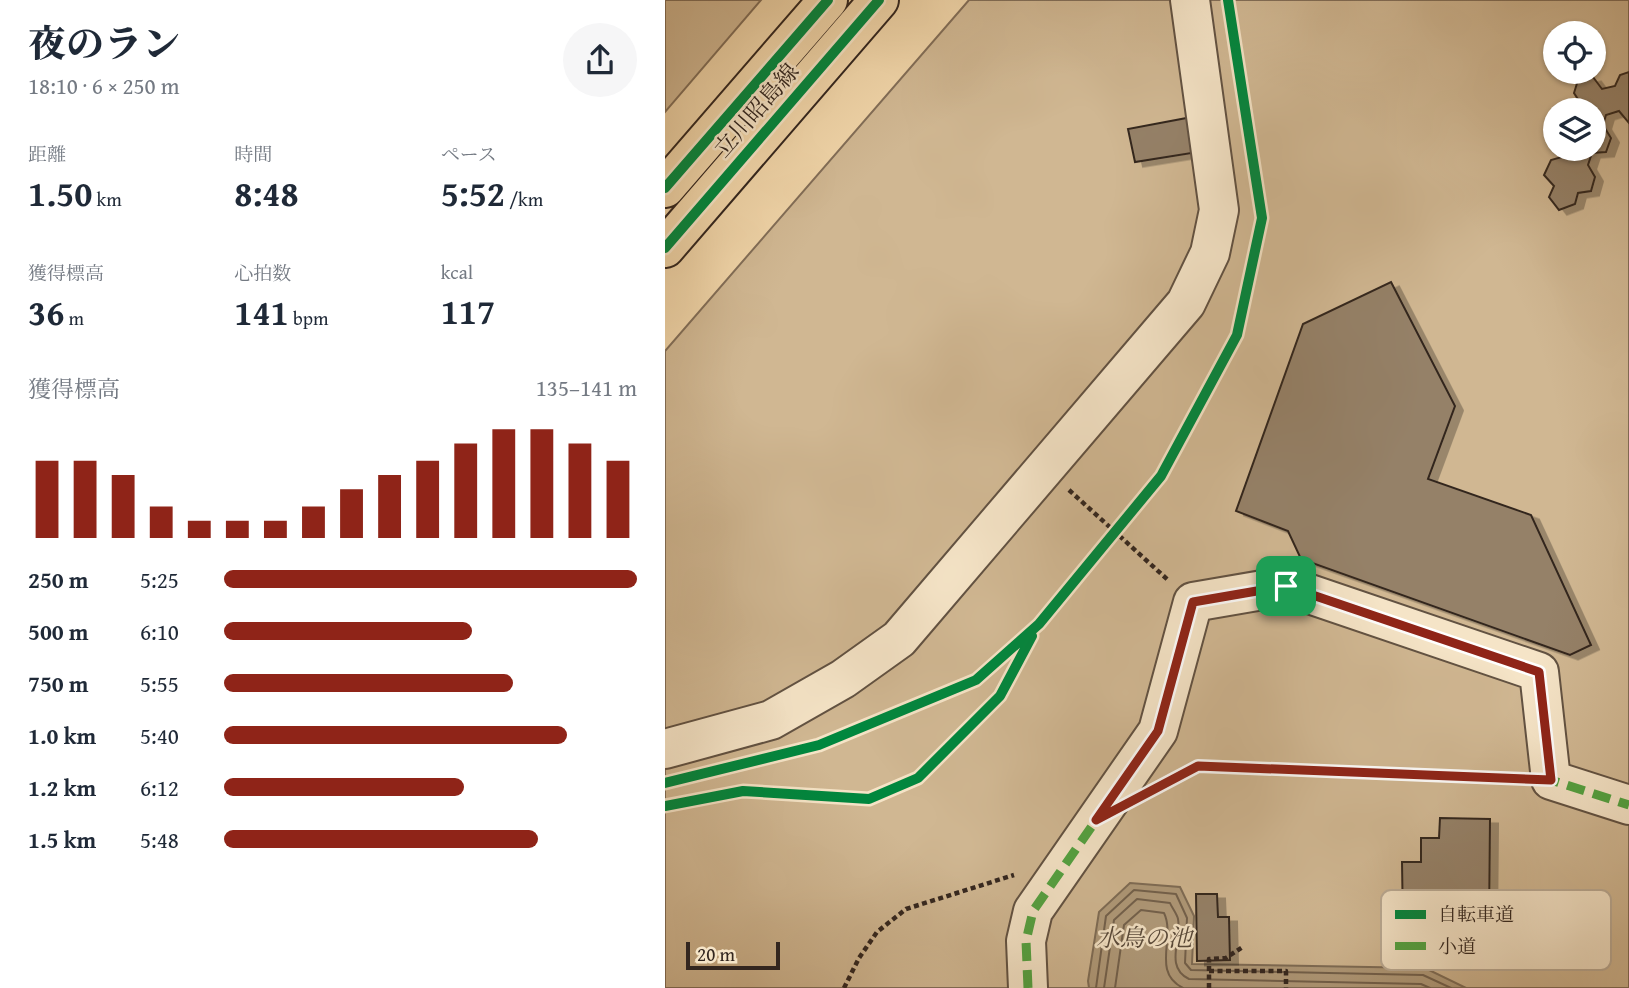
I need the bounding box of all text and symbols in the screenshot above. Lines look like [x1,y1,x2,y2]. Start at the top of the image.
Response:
text: 夜のラン [28,15,180,71]
map controls [1543,21,1606,161]
button: locate [1543,21,1606,84]
button: share [563,23,637,97]
street label: 立川昭島線 [705,55,806,164]
text: 18:10 · 6 × 250 m [28,69,180,102]
button: layers [1543,98,1606,161]
text: 距離 [28,140,66,168]
text: 時間 [234,140,272,168]
text: ペース [441,140,497,168]
text: 1.50 [28,168,92,219]
text: 8:48 [234,168,299,219]
text: 5:52 [441,168,505,219]
text: km [92,185,122,213]
text: /km [505,185,543,213]
text: kcal [441,258,473,286]
text: 獲得標高 [28,259,104,287]
text: 心拍数 [234,259,291,287]
text: 117 [441,286,495,337]
text: 36 [28,287,64,338]
text: 141 [234,287,289,338]
text: m [64,304,84,332]
text: bpm [289,304,329,332]
text: 135–141 m [536,371,637,404]
text: 獲得標高 [28,372,120,405]
pin [1256,556,1316,616]
text: 250 m [28,563,89,596]
text: 5:25 [140,563,179,596]
icon: arrive [1267,567,1305,605]
text: 500 m [28,615,89,648]
text: 6:10 [140,615,179,648]
text: 750 m [28,667,89,700]
text: 5:55 [140,667,179,700]
text: 1.0 km [28,719,96,752]
text: 5:40 [140,719,179,752]
text: 1.2 km [28,771,96,804]
text: 6:12 [140,771,179,804]
text: 1.5 km [28,823,96,856]
text: 5:48 [140,823,179,856]
legend [1381,890,1611,970]
text: 自転車道 [1438,900,1514,928]
water label: 水鳥の池 [1096,920,1195,955]
text: 小道 [1438,932,1476,960]
scale bar [686,939,781,971]
text: 20 m [697,940,735,968]

